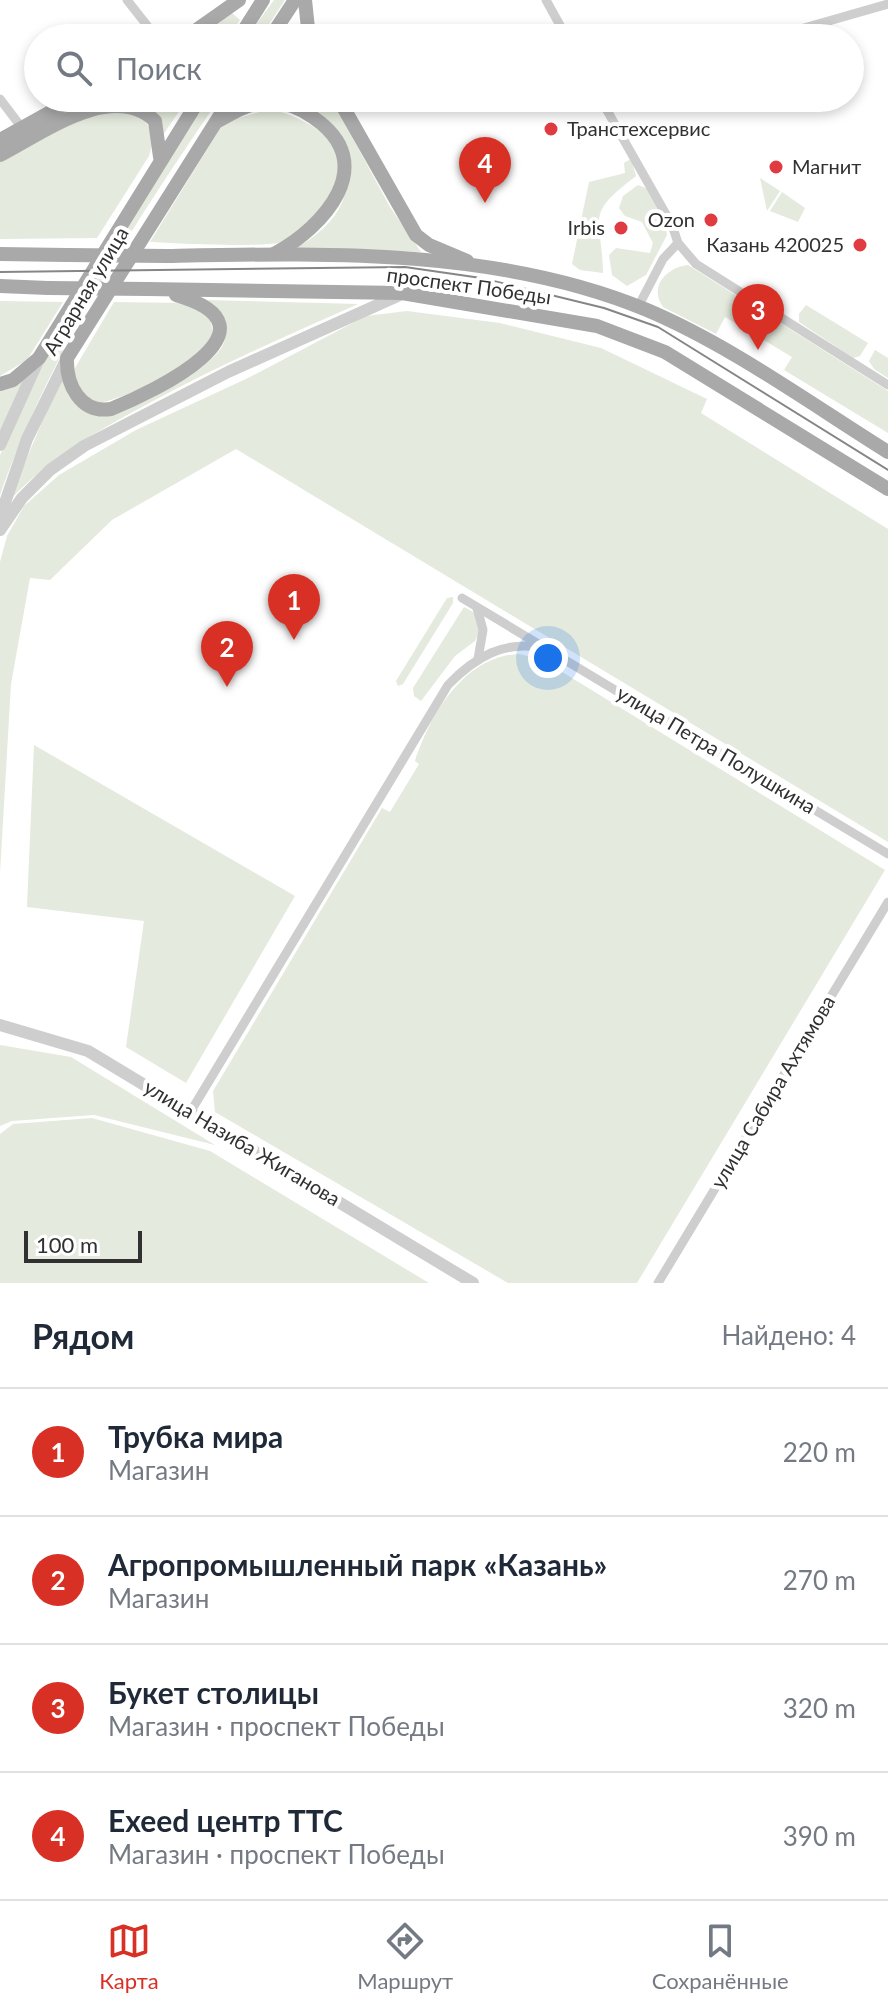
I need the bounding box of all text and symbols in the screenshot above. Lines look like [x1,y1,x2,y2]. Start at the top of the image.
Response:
search box [24,24,864,112]
icon: search [52,46,96,90]
text: Поиск [116,50,202,86]
place label: Транстехсервис [567,116,711,140]
marker: Транстехсервис [542,120,560,138]
pin: 4 [459,137,511,203]
place label: Магнит [792,154,861,178]
marker: Магнит [767,158,785,176]
place label: Ozon [648,207,695,231]
marker: Ozon [702,211,720,229]
place label: Irbis [568,215,605,239]
marker: Irbis [612,219,630,237]
street label: Аграрная улица [38,222,133,359]
place label: Казань 420025 [706,232,844,256]
marker: Казань 420025 [851,236,869,254]
street label: проспект Победы [386,262,553,308]
pin: 3 [732,284,784,350]
pin: 1 [268,574,320,640]
pin: 2 [201,621,253,687]
your location [528,638,568,678]
street label: улица Петра Полушкина [613,680,820,818]
street label: улица Сабира Ахтямова [705,991,839,1192]
street label: улица Назиба Жиганова [140,1074,345,1210]
scale bar [24,1227,142,1263]
text: 100 m [36,1231,98,1258]
text: Рядом [32,1315,134,1356]
text: Найдено: 4 [721,1319,856,1351]
text: Трубка мира [108,1418,283,1454]
text: 1 [50,1436,66,1468]
text: 220 m [783,1436,856,1468]
text: Магазин [108,1454,209,1486]
text: Агропромышленный парк «Казань» [108,1546,607,1582]
text: 2 [50,1564,66,1596]
text: 270 m [783,1564,856,1596]
text: Магазин [108,1582,209,1614]
text: Букет столицы [108,1674,319,1710]
text: 3 [50,1692,66,1724]
text: 320 m [783,1692,856,1724]
text: Магазин · проспект Победы [108,1710,445,1742]
text: Exeed центр ТТС [108,1802,343,1838]
text: 4 [50,1820,66,1852]
text: 390 m [783,1820,856,1852]
text: Магазин · проспект Победы [108,1838,445,1870]
tab: Карта [99,1919,159,1994]
tab: Маршрут [357,1919,453,1994]
tab: Сохранённые [652,1919,789,1994]

